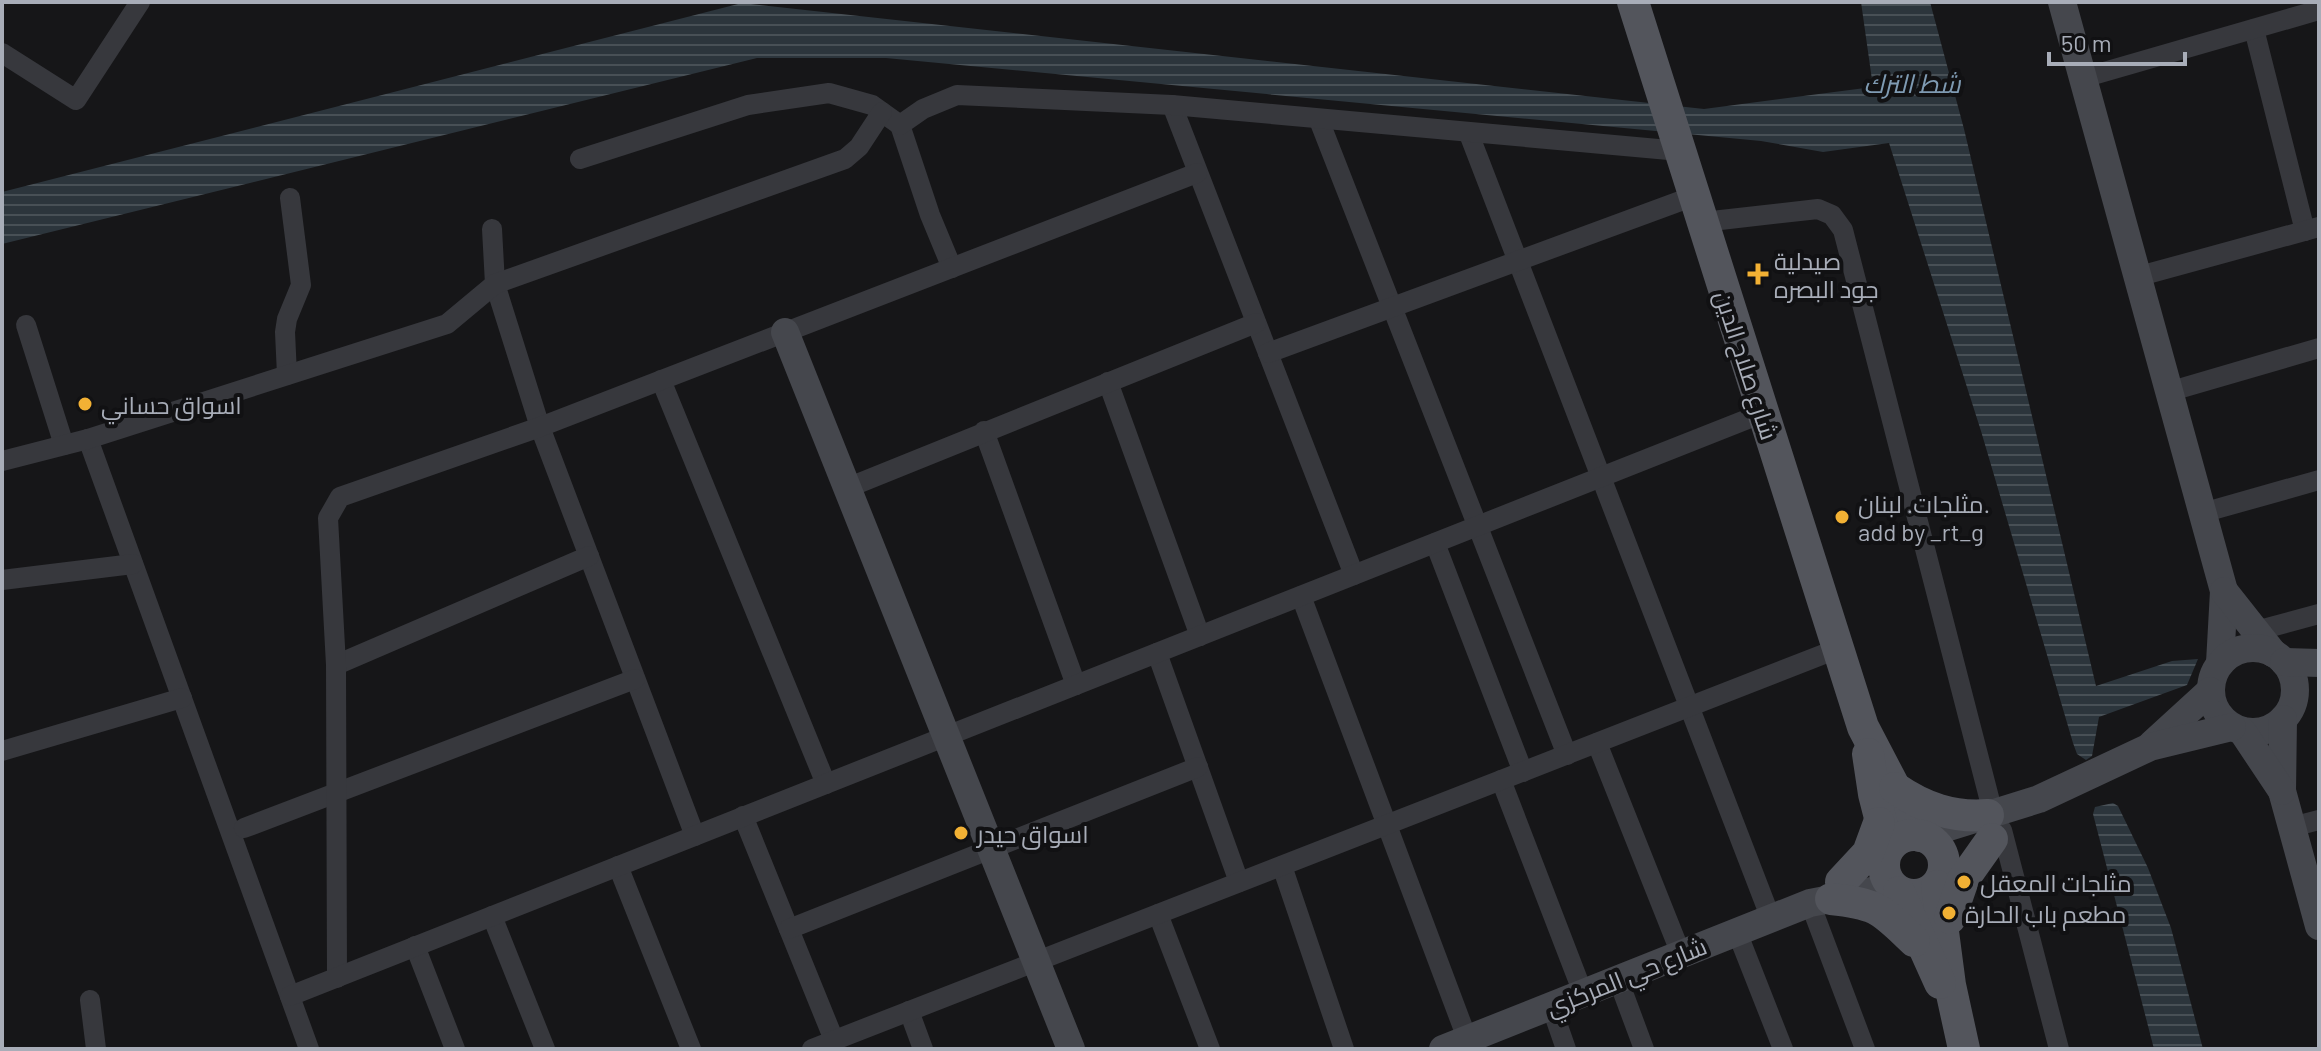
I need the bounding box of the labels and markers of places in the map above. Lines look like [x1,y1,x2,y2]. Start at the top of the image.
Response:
place label: صيدلية جود البصره [1774,246,1879,303]
marker: صيدلية جود البصره [1749,265,1767,283]
place label: اسواق حساني [101,390,242,425]
marker: اسواق حساني [76,395,94,413]
place label: مثلجات. لبنان. add by _rt_g [1858,489,1990,546]
marker: مثلجات. لبنان. add by _rt_g [1833,508,1851,526]
place label: اسواق حيدر [975,819,1089,850]
marker: اسواق حيدر [952,824,970,842]
place label: مثلجات المعقل [1980,868,2132,898]
marker: مثلجات المعقل [1955,873,1973,891]
place label: مطعم باب الحارة [1965,899,2126,931]
marker: مطعم باب الحارة [1940,904,1958,922]

